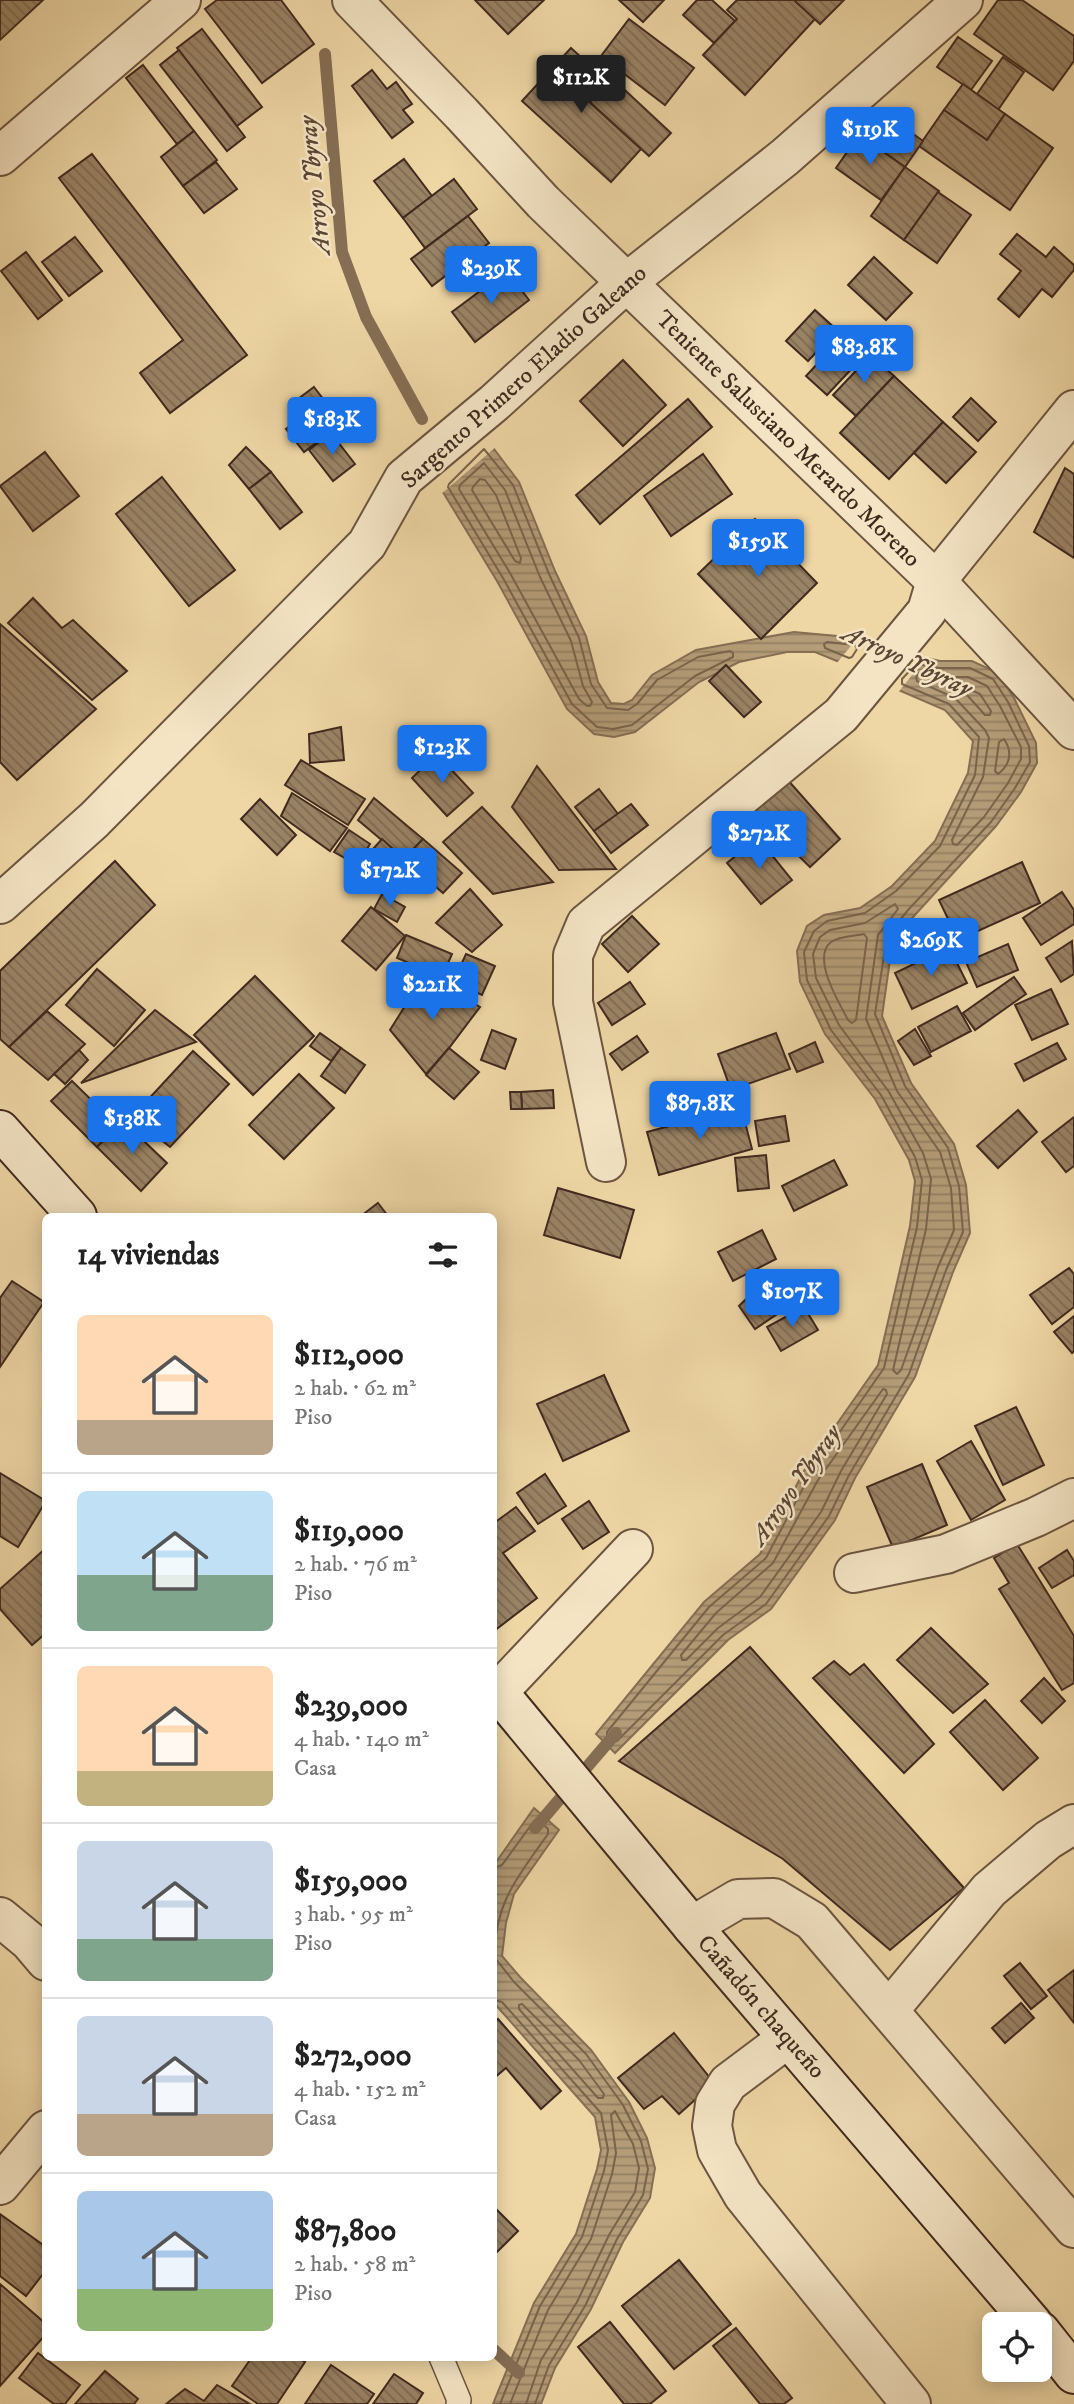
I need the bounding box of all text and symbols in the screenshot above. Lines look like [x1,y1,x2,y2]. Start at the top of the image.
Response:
pin: $112K [532,55,630,115]
text: $112K [553,63,609,92]
pin: $119K [821,108,919,167]
water label: Arroyo Ybyray [291,112,339,259]
text: $119K [841,115,899,144]
pin: $239K [442,246,540,306]
text: $239K [461,254,521,283]
street label: Sargento Primero Eladio Galeano [395,259,653,495]
street label: Teniente Salustiano Merardo Moreno [649,304,927,574]
pin: $83.8K [807,326,921,385]
text: $83.8K [831,333,897,362]
pin: $183K [283,398,381,457]
text: $183K [303,405,361,434]
pin: $159K [709,520,807,579]
text: $159K [728,527,788,556]
water label: Arroyo Ybyray [834,615,979,706]
pin: $123K [393,726,491,785]
text: $123K [413,733,471,762]
pin: $272K [710,812,808,871]
text: $272K [728,819,790,848]
pin: $172K [341,848,439,908]
text: $172K [360,856,420,885]
pin: $269K [882,918,980,978]
text: $269K [899,926,963,955]
pin: $221K [383,962,481,1022]
text: $221K [402,970,462,999]
pin: $87.8K [643,1082,757,1141]
text: $87.8K [665,1089,735,1118]
pin: $138K [83,1096,181,1156]
text: $138K [103,1104,161,1133]
icon: filters [424,1236,462,1274]
text: 14 viviendas [77,1237,219,1274]
pin: $107K [743,1270,841,1329]
text: $107K [761,1277,823,1306]
text: $112,000 [294,1337,404,1374]
icon: home [133,1343,217,1427]
text: 2 hab. · 62 m² [294,1374,416,1403]
text: Piso [294,1403,332,1432]
water label: Arroyo Ybyray [741,1417,850,1554]
text: $119,000 [294,1513,404,1550]
icon: home [133,1519,217,1603]
text: 2 hab. · 76 m² [294,1550,417,1579]
text: Piso [294,1579,332,1608]
text: $239,000 [294,1688,408,1725]
icon: home [133,1694,217,1778]
text: 4 hab. · 140 m² [294,1725,429,1754]
text: Casa [294,1754,337,1783]
text: $159,000 [294,1863,408,1900]
icon: home [133,1869,217,1953]
text: 3 hab. · 95 m² [294,1900,413,1929]
text: Piso [294,1929,332,1958]
street label: Cañadón chaqueño [690,1929,832,2085]
text: $272,000 [294,2038,412,2075]
icon: home [133,2044,217,2128]
text: 4 hab. · 152 m² [294,2075,426,2104]
text: Casa [294,2104,337,2133]
text: $87,800 [294,2213,396,2250]
icon: home [133,2219,217,2303]
text: 2 hab. · 58 m² [294,2250,416,2279]
text: Piso [294,2279,332,2308]
map controls [982,2312,1052,2382]
button: locate [982,2312,1052,2382]

